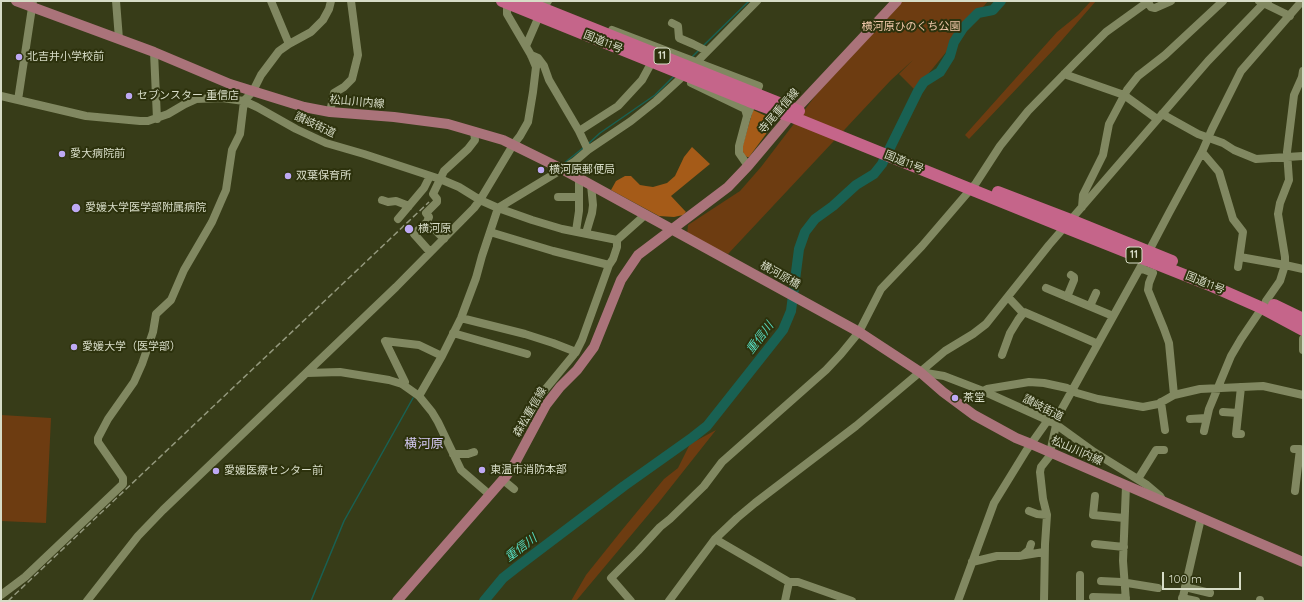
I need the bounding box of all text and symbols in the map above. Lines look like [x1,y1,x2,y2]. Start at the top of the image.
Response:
park label: 横河原ひのくち公園 [862,20,960,34]
street label: 国道11号 [581,28,625,56]
road number: 11 [654,48,670,64]
place label: 北吉井小学校前 [27,50,104,64]
marker: 北吉井小学校前 [14,52,24,62]
street label: 寺尾重信線 [756,86,802,136]
place label: セブンスター 重信店 [137,89,239,103]
marker: セブンスター 重信店 [124,91,134,101]
street label: 松山川内線 [329,93,385,111]
street label: 讃岐街道 [292,110,338,140]
place label: 愛大病院前 [70,147,125,161]
street label: 国道11号 [882,148,926,176]
marker: 愛大病院前 [57,149,67,159]
place label: 横河原郵便局 [549,163,615,177]
marker: 横河原郵便局 [536,165,546,175]
place label: 双葉保育所 [296,169,351,183]
marker: 双葉保育所 [283,171,293,181]
place label: 愛媛大学医学部附属病院 [85,201,206,215]
marker: 愛媛大学医学部附属病院 [70,202,82,214]
place label: 横河原 [418,222,451,236]
marker: 横河原 [403,223,415,235]
road number: 11 [1126,247,1142,263]
street label: 横河原橋 [758,259,802,291]
street label: 国道11号 [1183,269,1227,297]
water label: 重信川 [743,319,777,357]
place label: 愛媛大学（医学部） [82,340,181,354]
marker: 愛媛大学（医学部） [69,342,79,352]
street label: 森松重信線 [511,385,549,439]
place label: 茶堂 [963,391,985,405]
street label: 讃岐街道 [1020,392,1066,424]
marker: 茶堂 [950,393,960,403]
street label: 松山川内線 [1049,434,1105,468]
district label: 横河原 [405,436,443,452]
place label: 東温市消防本部 [490,463,567,477]
place label: 愛媛医療センター前 [224,464,323,478]
marker: 東温市消防本部 [477,465,487,475]
marker: 愛媛医療センター前 [211,466,221,476]
water label: 重信川 [502,531,540,565]
scale bar [1164,564,1243,590]
text: 100 m [1169,571,1202,586]

